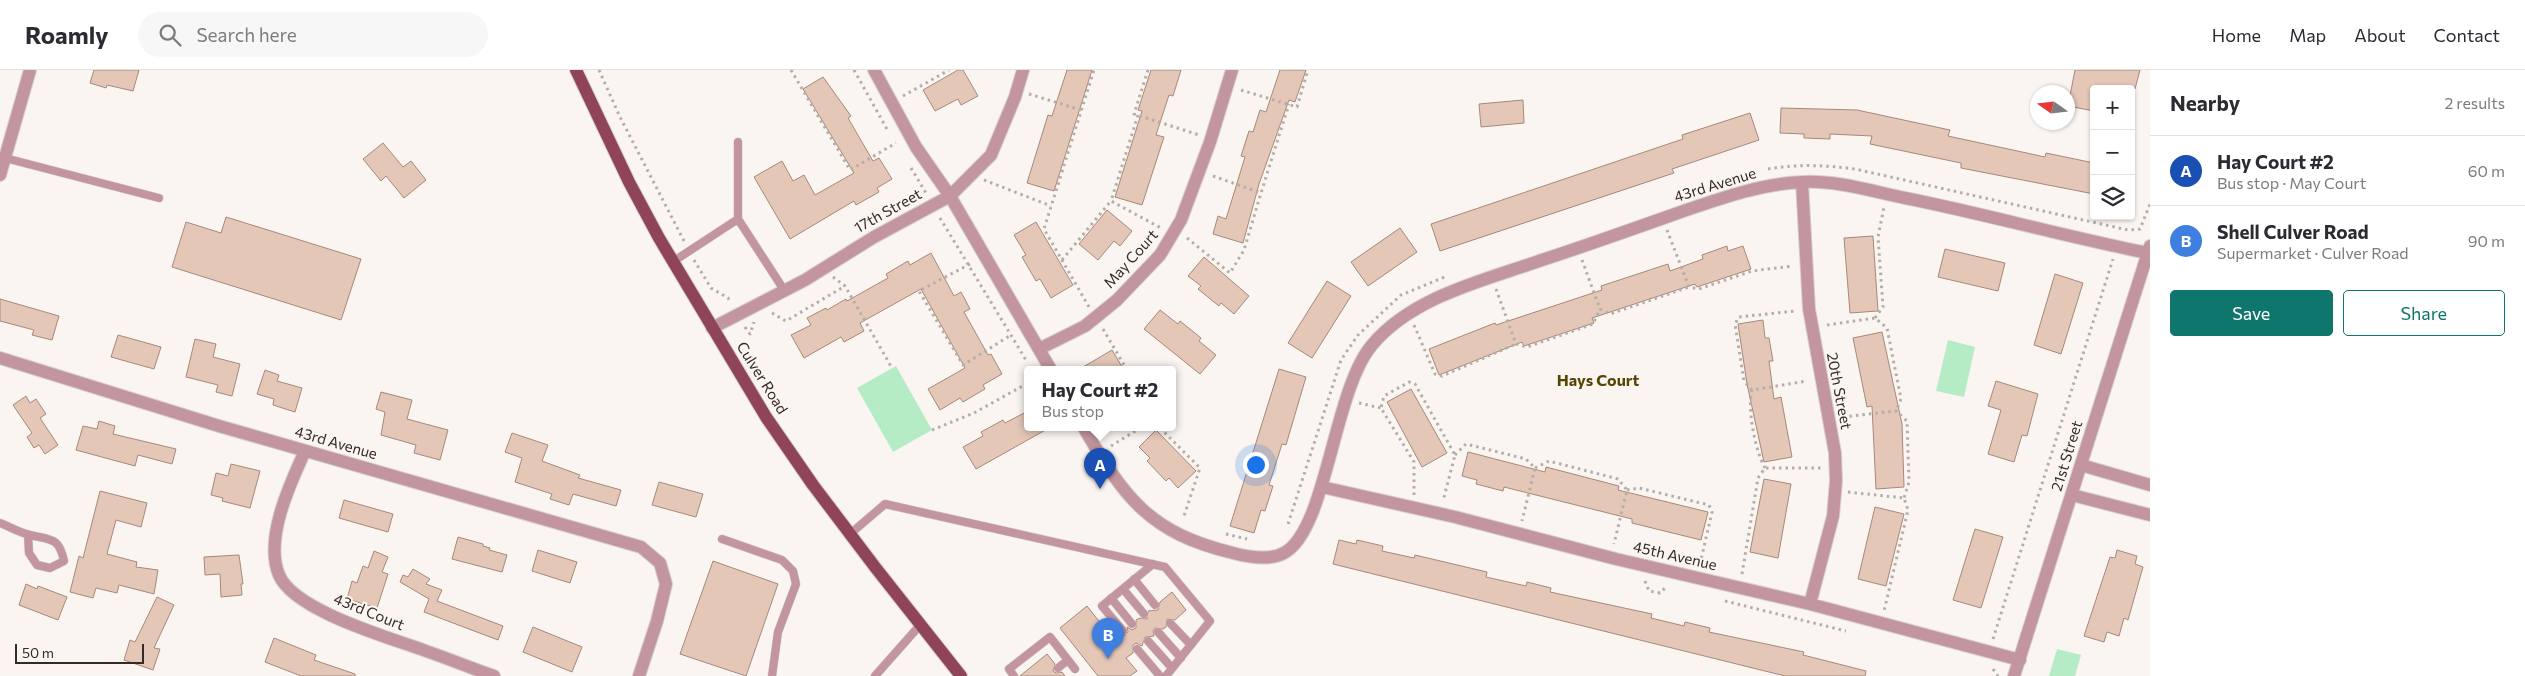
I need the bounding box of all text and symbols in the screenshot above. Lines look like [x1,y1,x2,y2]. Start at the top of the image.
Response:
search box [138,12,488,57]
text: Roamly [25,20,108,49]
icon: search [156,21,184,49]
text: Search here [196,23,297,46]
text: Home [2212,24,2261,46]
text: Map [2289,24,2326,46]
text: About [2354,24,2406,46]
text: Contact [2434,24,2500,46]
north arrow [2030,85,2075,130]
map controls [2090,85,2135,220]
button: + [2090,85,2135,130]
text: Nearby [2170,90,2240,115]
text: 2 results [2444,93,2505,112]
button: − [2090,130,2135,175]
text: Hay Court #2 [2217,150,2334,173]
text: A [2180,161,2192,180]
text: 60 m [2468,161,2505,180]
street label: 43rd Avenue [1672,163,1758,205]
text: Bus stop · May Court [2217,173,2366,192]
button: layers [2090,175,2135,220]
street label: 17th Street [851,184,924,236]
text: Shell Culver Road [2217,220,2369,243]
street label: May Court [1099,225,1161,291]
text: B [2181,231,2191,250]
text: 90 m [2468,231,2505,250]
text: Supermarket · Culver Road [2217,243,2409,262]
button: Save [2170,290,2333,336]
button: Share [2343,290,2505,336]
street label: Culver Road [734,338,792,417]
street label: 20th Street [1824,351,1856,431]
popup [1024,366,1176,431]
district label: Hays Court [1557,370,1639,389]
text: Hay Court #2 [1042,378,1158,401]
text: Bus stop [1042,401,1104,420]
street label: 21st Street [2047,418,2085,493]
street label: 43rd Avenue [293,422,380,462]
pin: A [1084,448,1116,489]
your location [1243,452,1269,478]
street label: 45th Avenue [1632,537,1719,573]
street label: 43rd Court [331,589,407,633]
pin: B [1092,618,1124,659]
scale bar [15,641,144,664]
text: 50 m [22,644,54,661]

